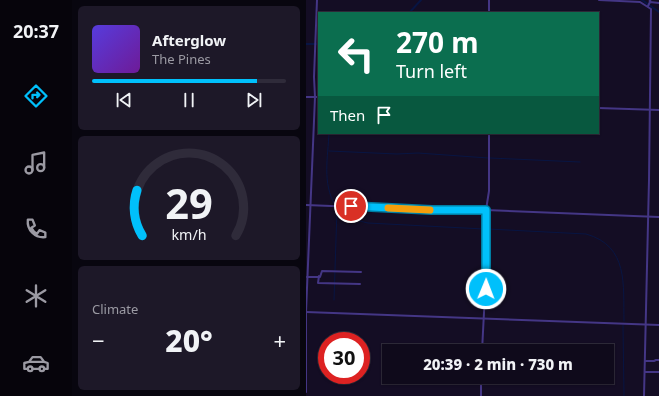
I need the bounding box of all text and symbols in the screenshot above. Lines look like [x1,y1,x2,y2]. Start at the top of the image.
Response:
text: 20:37 [13,19,59,43]
text: 270 m [396,23,479,61]
icon: left [330,28,382,80]
text: Afterglow [152,30,226,50]
text: The Pines [152,50,211,68]
text: Turn left [396,59,467,83]
icon: directions [22,82,50,110]
icon: previous [113,89,135,111]
icon: pause [178,89,200,111]
icon: next [243,89,265,111]
icon: arrive [373,104,395,126]
text: Then [330,105,365,125]
icon: music [22,149,50,177]
text: 29 [165,175,213,231]
pin [334,189,368,223]
icon: arrive [340,195,362,217]
icon: phone [22,215,50,243]
text: km/h [171,225,207,244]
position arrow [465,268,507,310]
icon: climate [22,282,50,310]
text: Climate [92,300,138,318]
text: 20° [165,320,213,361]
text: − [92,325,105,355]
text: + [273,325,286,355]
speed limit sign: 30 [318,332,370,384]
icon: car [22,349,50,377]
text: 20:39 · 2 min · 730 m [423,354,573,374]

